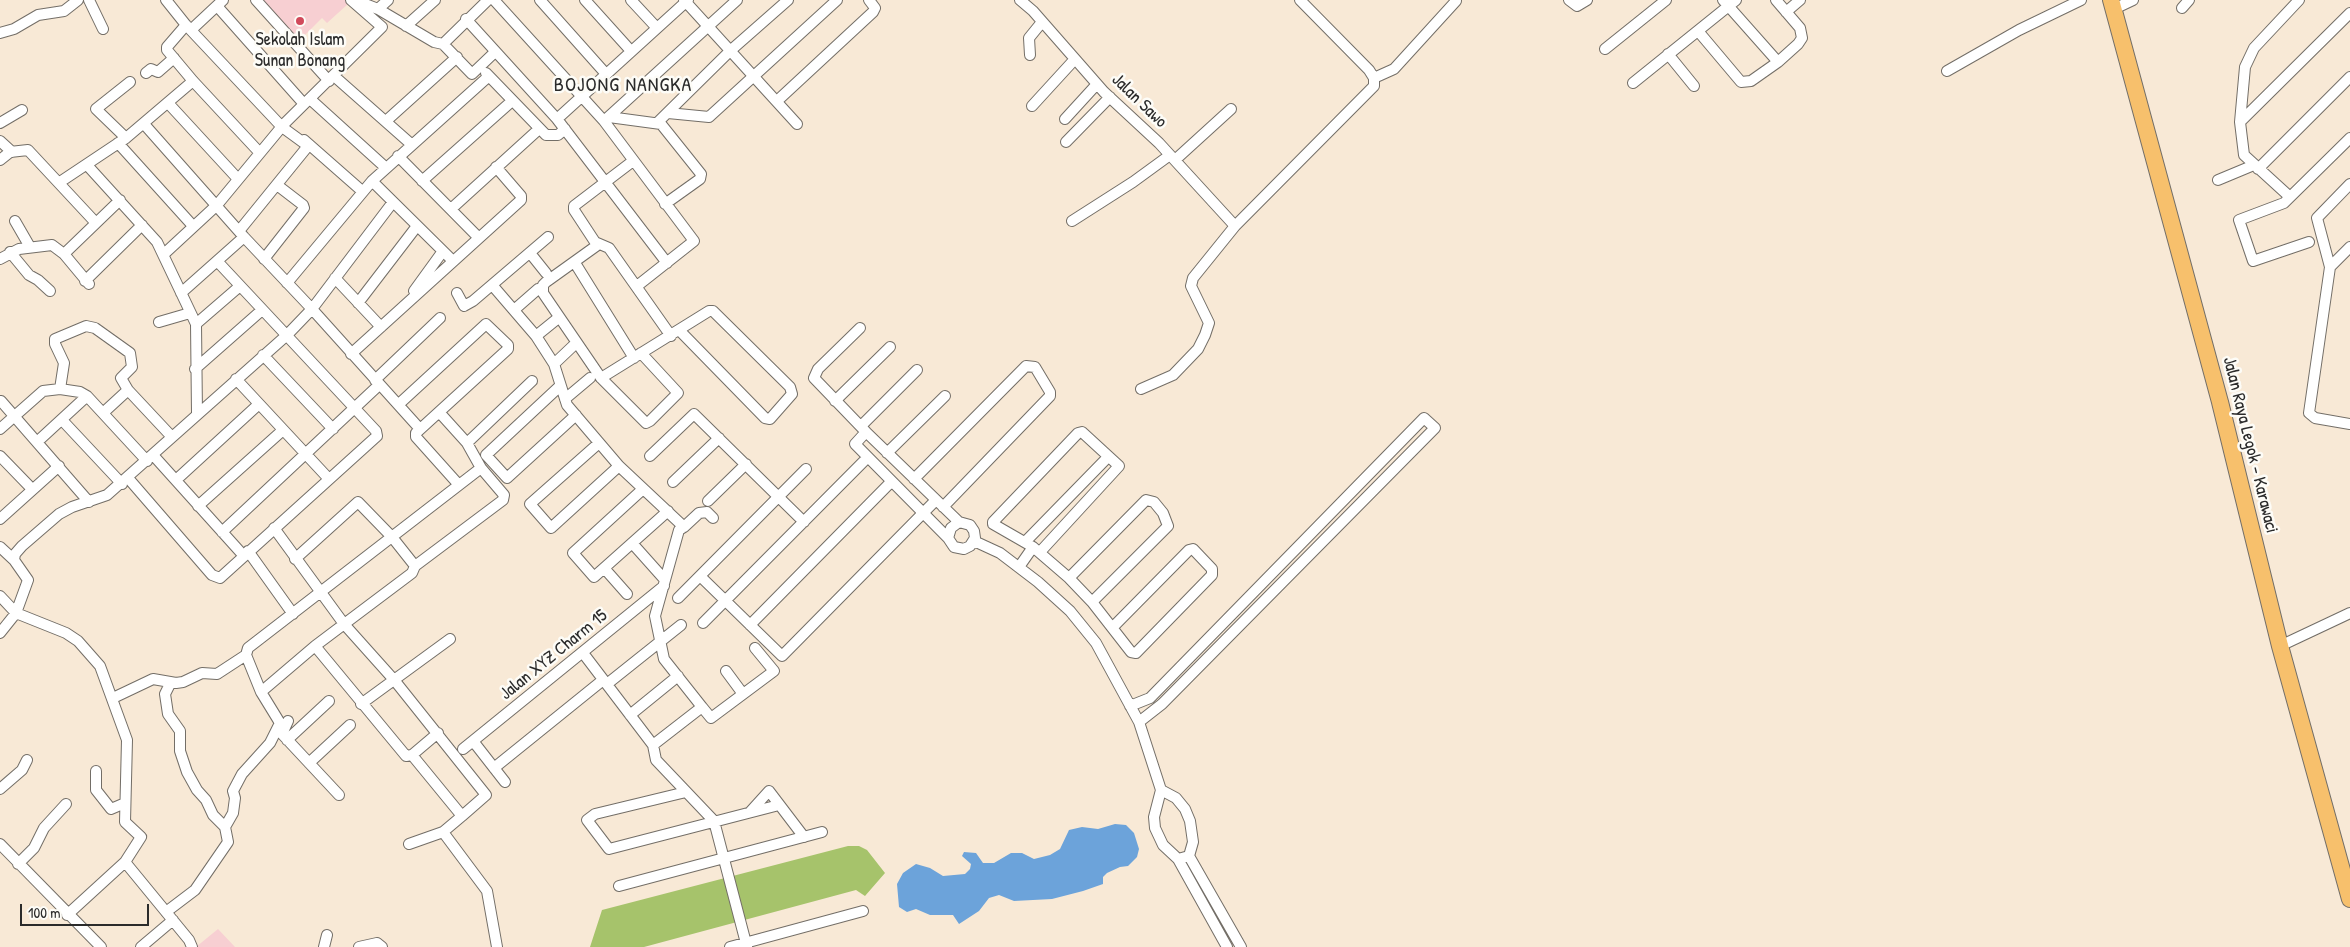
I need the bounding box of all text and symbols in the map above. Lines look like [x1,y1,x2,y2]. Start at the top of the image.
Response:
marker: Sekolah Islam Sunan Bonang [294,15,306,27]
place label: Sekolah Islam Sunan Bonang [255,29,345,72]
street label: Jalan Sawo [1107,69,1171,133]
district label: BOJONG NANGKA [552,74,694,98]
street label: Jalan Raya Legok - Karawaci [2218,355,2282,535]
street label: Jalan XYZ Charm 15 [496,605,612,705]
scale bar [22,894,151,926]
text: 100 m [28,902,61,923]

